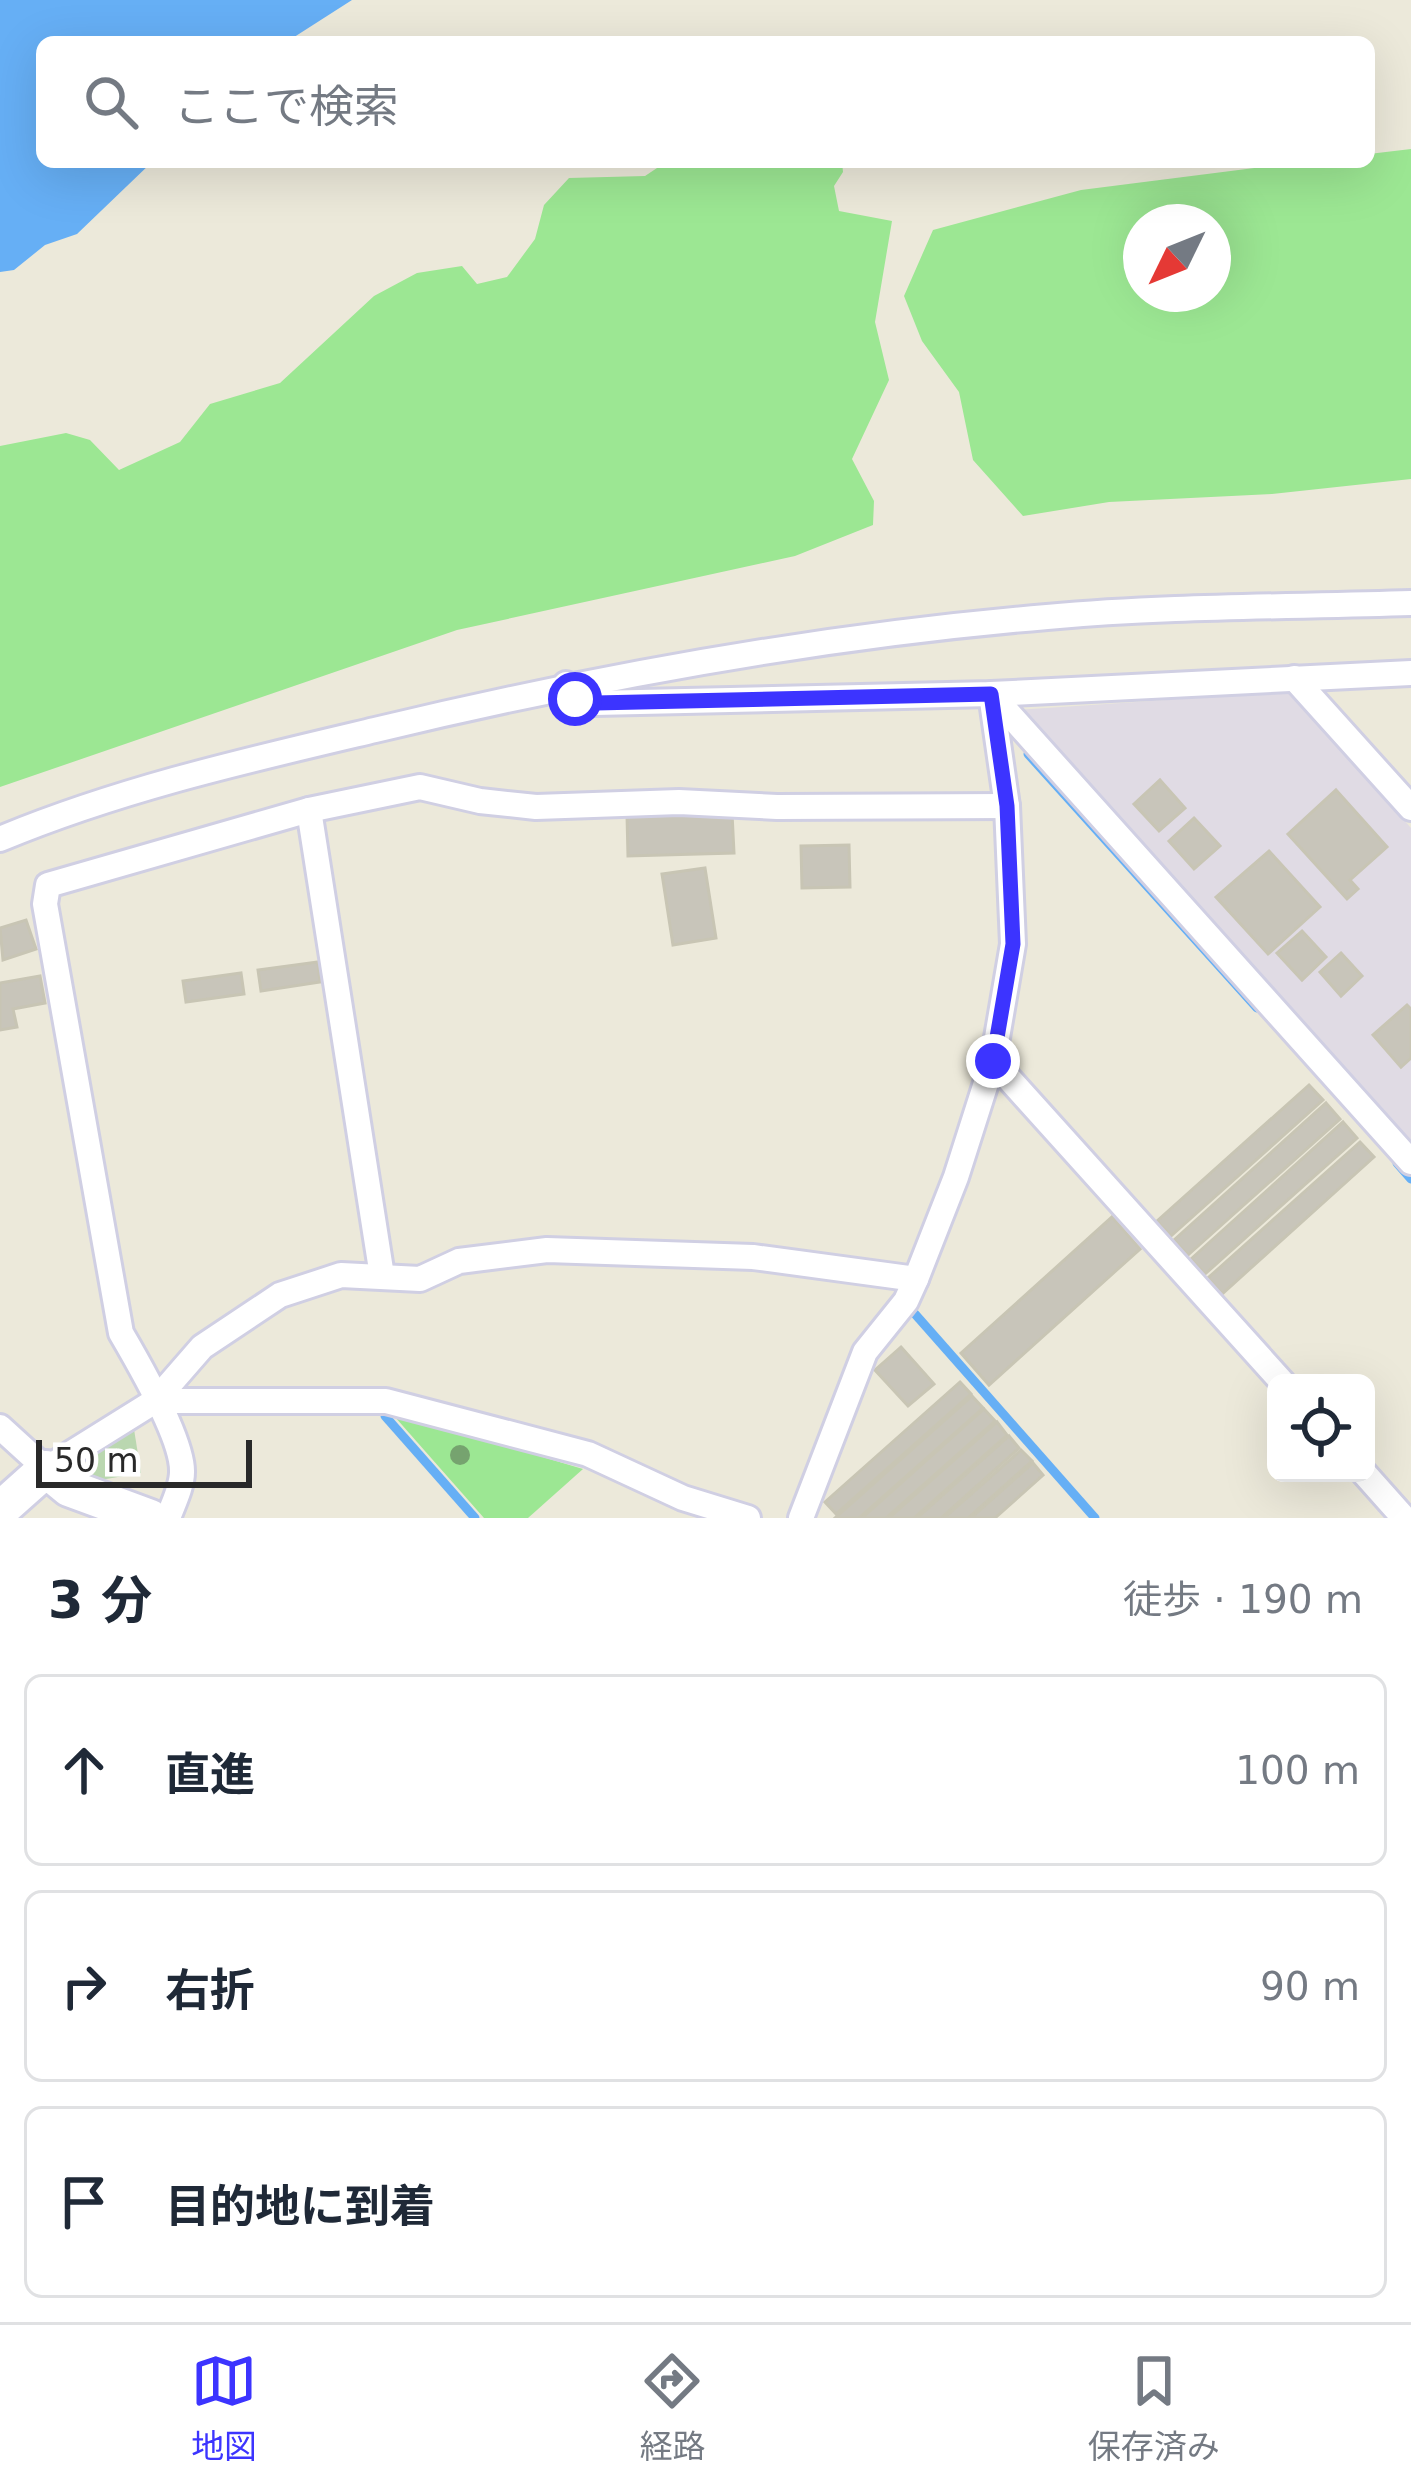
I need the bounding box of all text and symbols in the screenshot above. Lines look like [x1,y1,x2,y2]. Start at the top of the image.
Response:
search box [36,36,1375,168]
icon: search [78,69,144,135]
text: ここで検索 [174,80,399,133]
north arrow [1123,204,1231,312]
route start [548,672,602,726]
route end [966,1034,1020,1088]
map controls [1267,1374,1375,1482]
button: locate [1267,1374,1375,1482]
scale bar [36,1434,252,1487]
text: 50 m [54,1441,139,1480]
text: 3 分 [48,1571,152,1630]
text: 徒歩 · 190 m [1123,1577,1363,1622]
icon: ahead [51,1737,117,1803]
text: 直進 [165,1748,255,1801]
text: 100 m [1235,1748,1360,1793]
icon: right [51,1953,117,2019]
text: 右折 [165,1964,255,2017]
text: 90 m [1260,1964,1360,2009]
icon: arrive [51,2169,117,2235]
text: 目的地に到着 [165,2180,435,2233]
tab: 地図 [191,2348,257,2468]
tab: 経路 [639,2348,705,2468]
tab: 保存済み [1088,2348,1220,2468]

